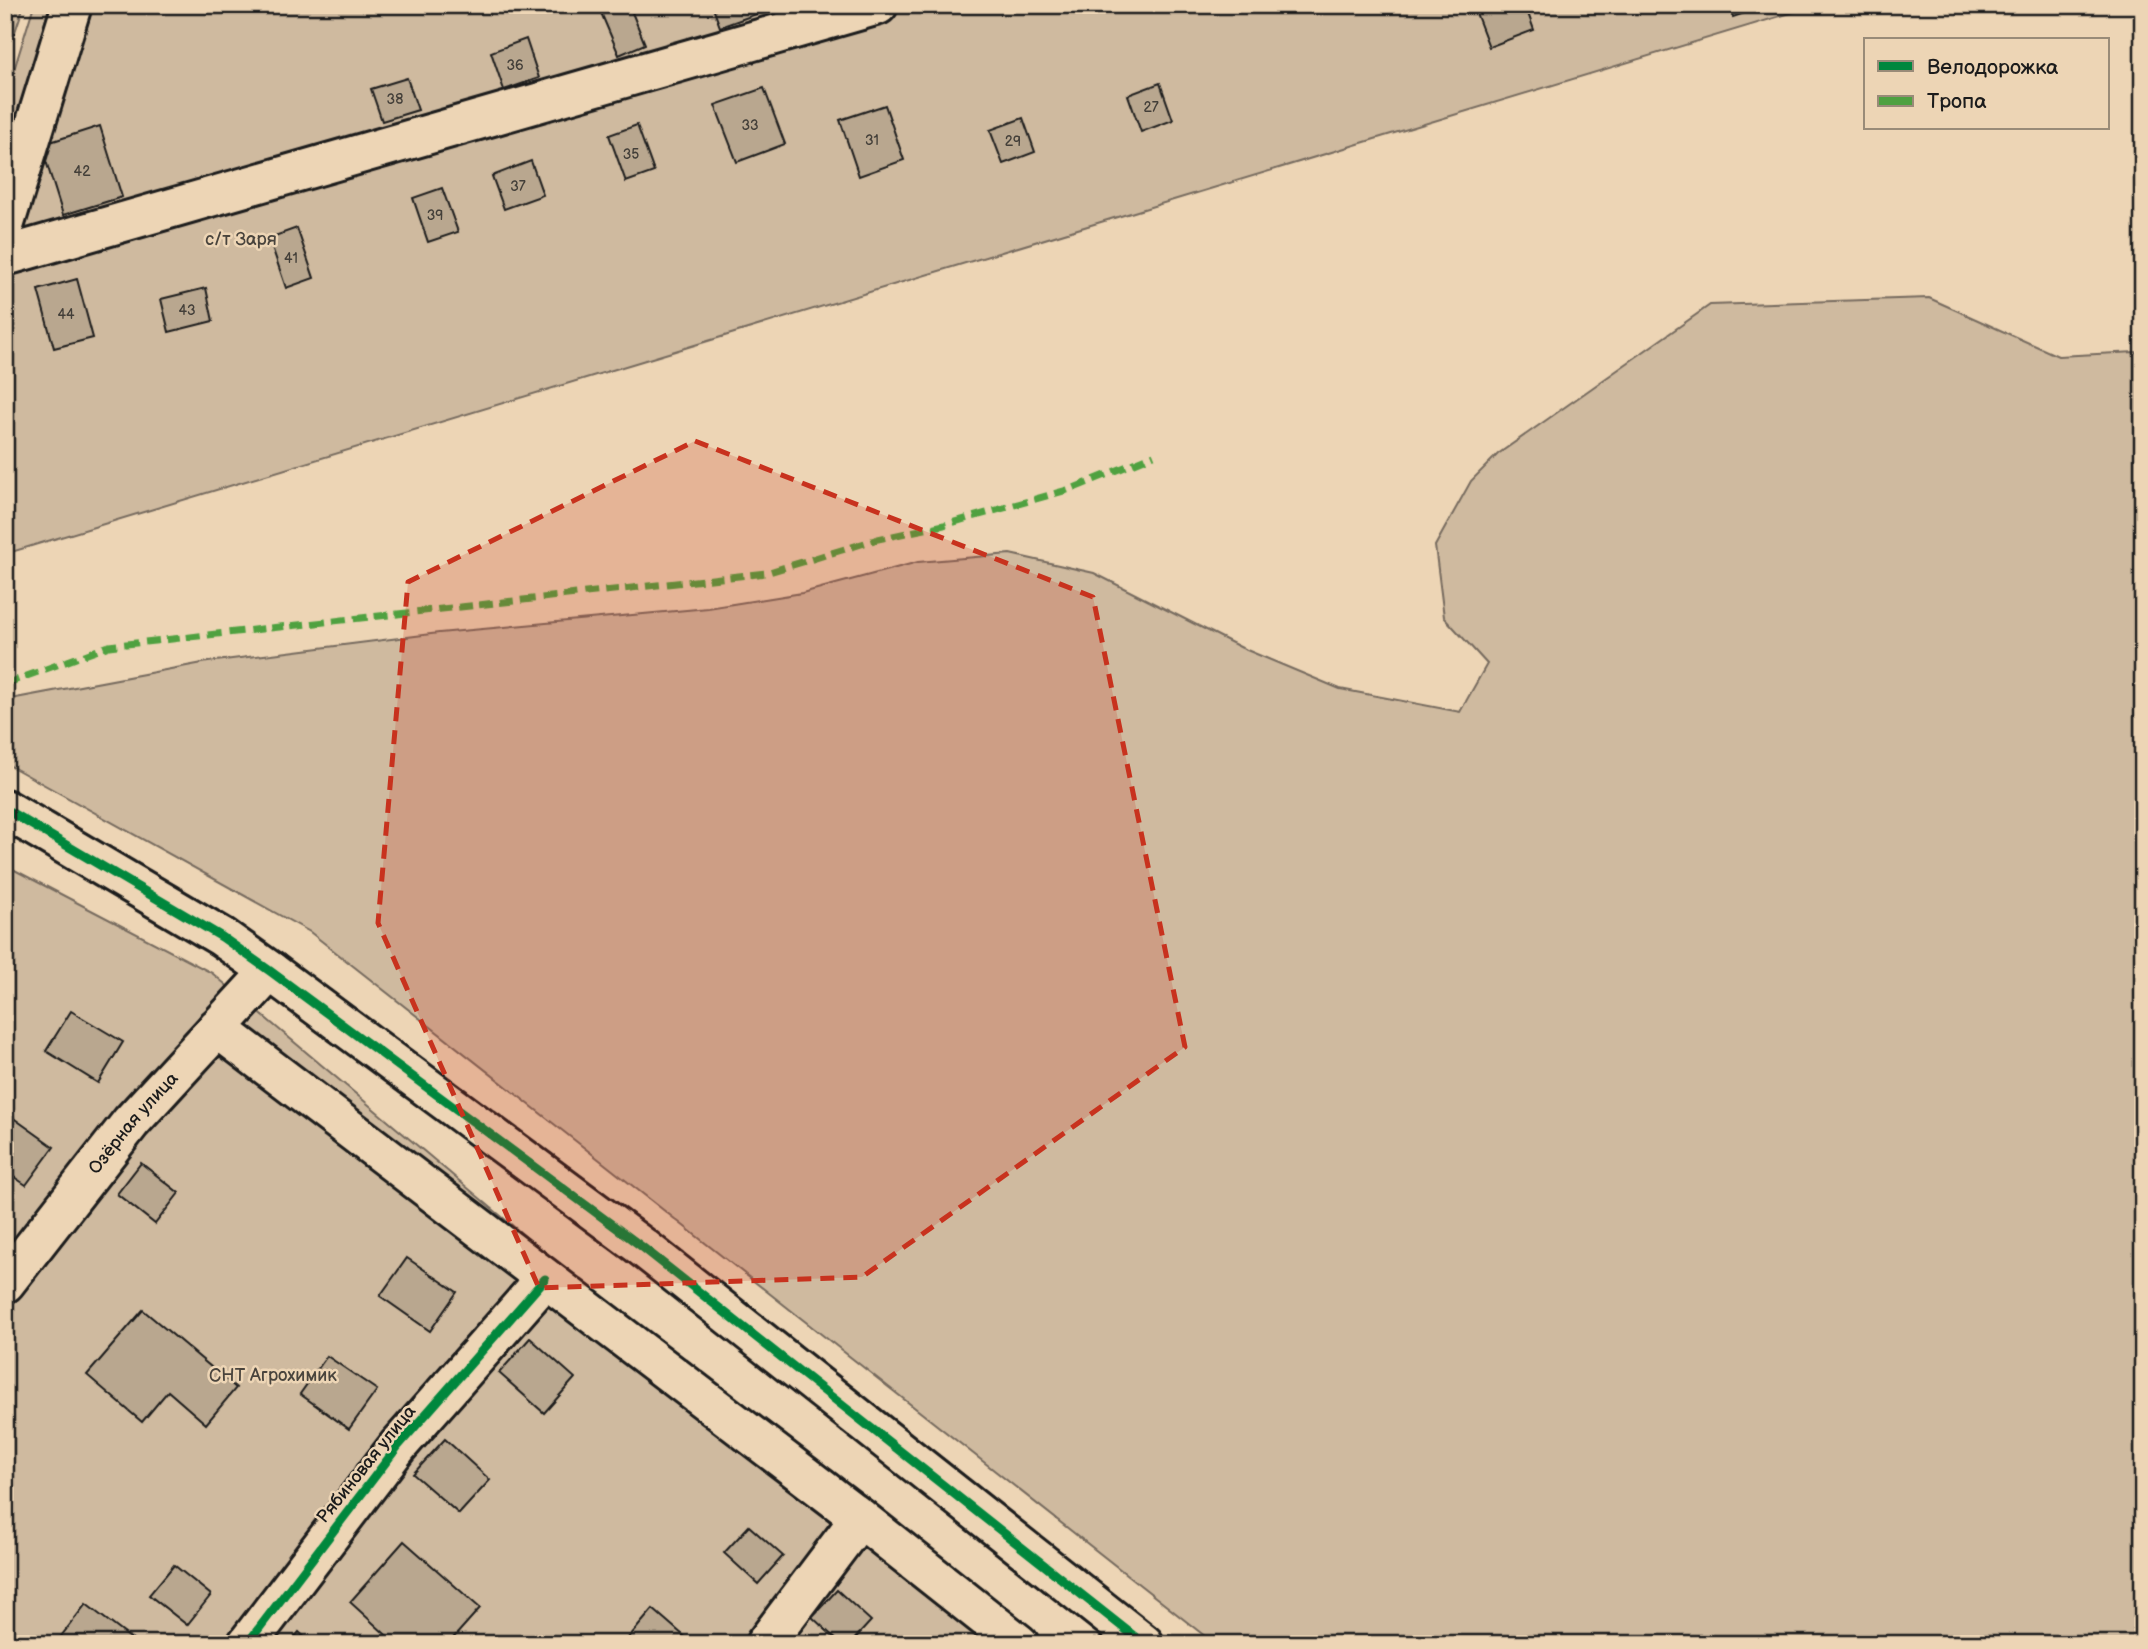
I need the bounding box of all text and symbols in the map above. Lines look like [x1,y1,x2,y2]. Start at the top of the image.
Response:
legend [1864,38,2110,130]
text: Велодорожка [1927,55,2059,80]
house number: 36 [506,57,524,74]
text: Тропа [1927,89,1987,114]
house number: 38 [387,91,403,108]
house number: 27 [1143,99,1159,116]
house number: 33 [741,117,759,134]
house number: 31 [865,132,879,149]
house number: 29 [1005,133,1021,150]
house number: 35 [623,146,639,163]
house number: 42 [74,163,91,180]
house number: 37 [510,178,526,195]
house number: 39 [427,207,443,224]
park label: с/т Заря [205,229,277,250]
house number: 41 [284,250,298,267]
house number: 43 [178,302,196,319]
house number: 44 [57,306,75,323]
street label: Озёрная улица [84,1068,183,1178]
park label: СНТ Агрохимик [209,1365,337,1386]
street label: Рябиновая улица [312,1401,421,1527]

